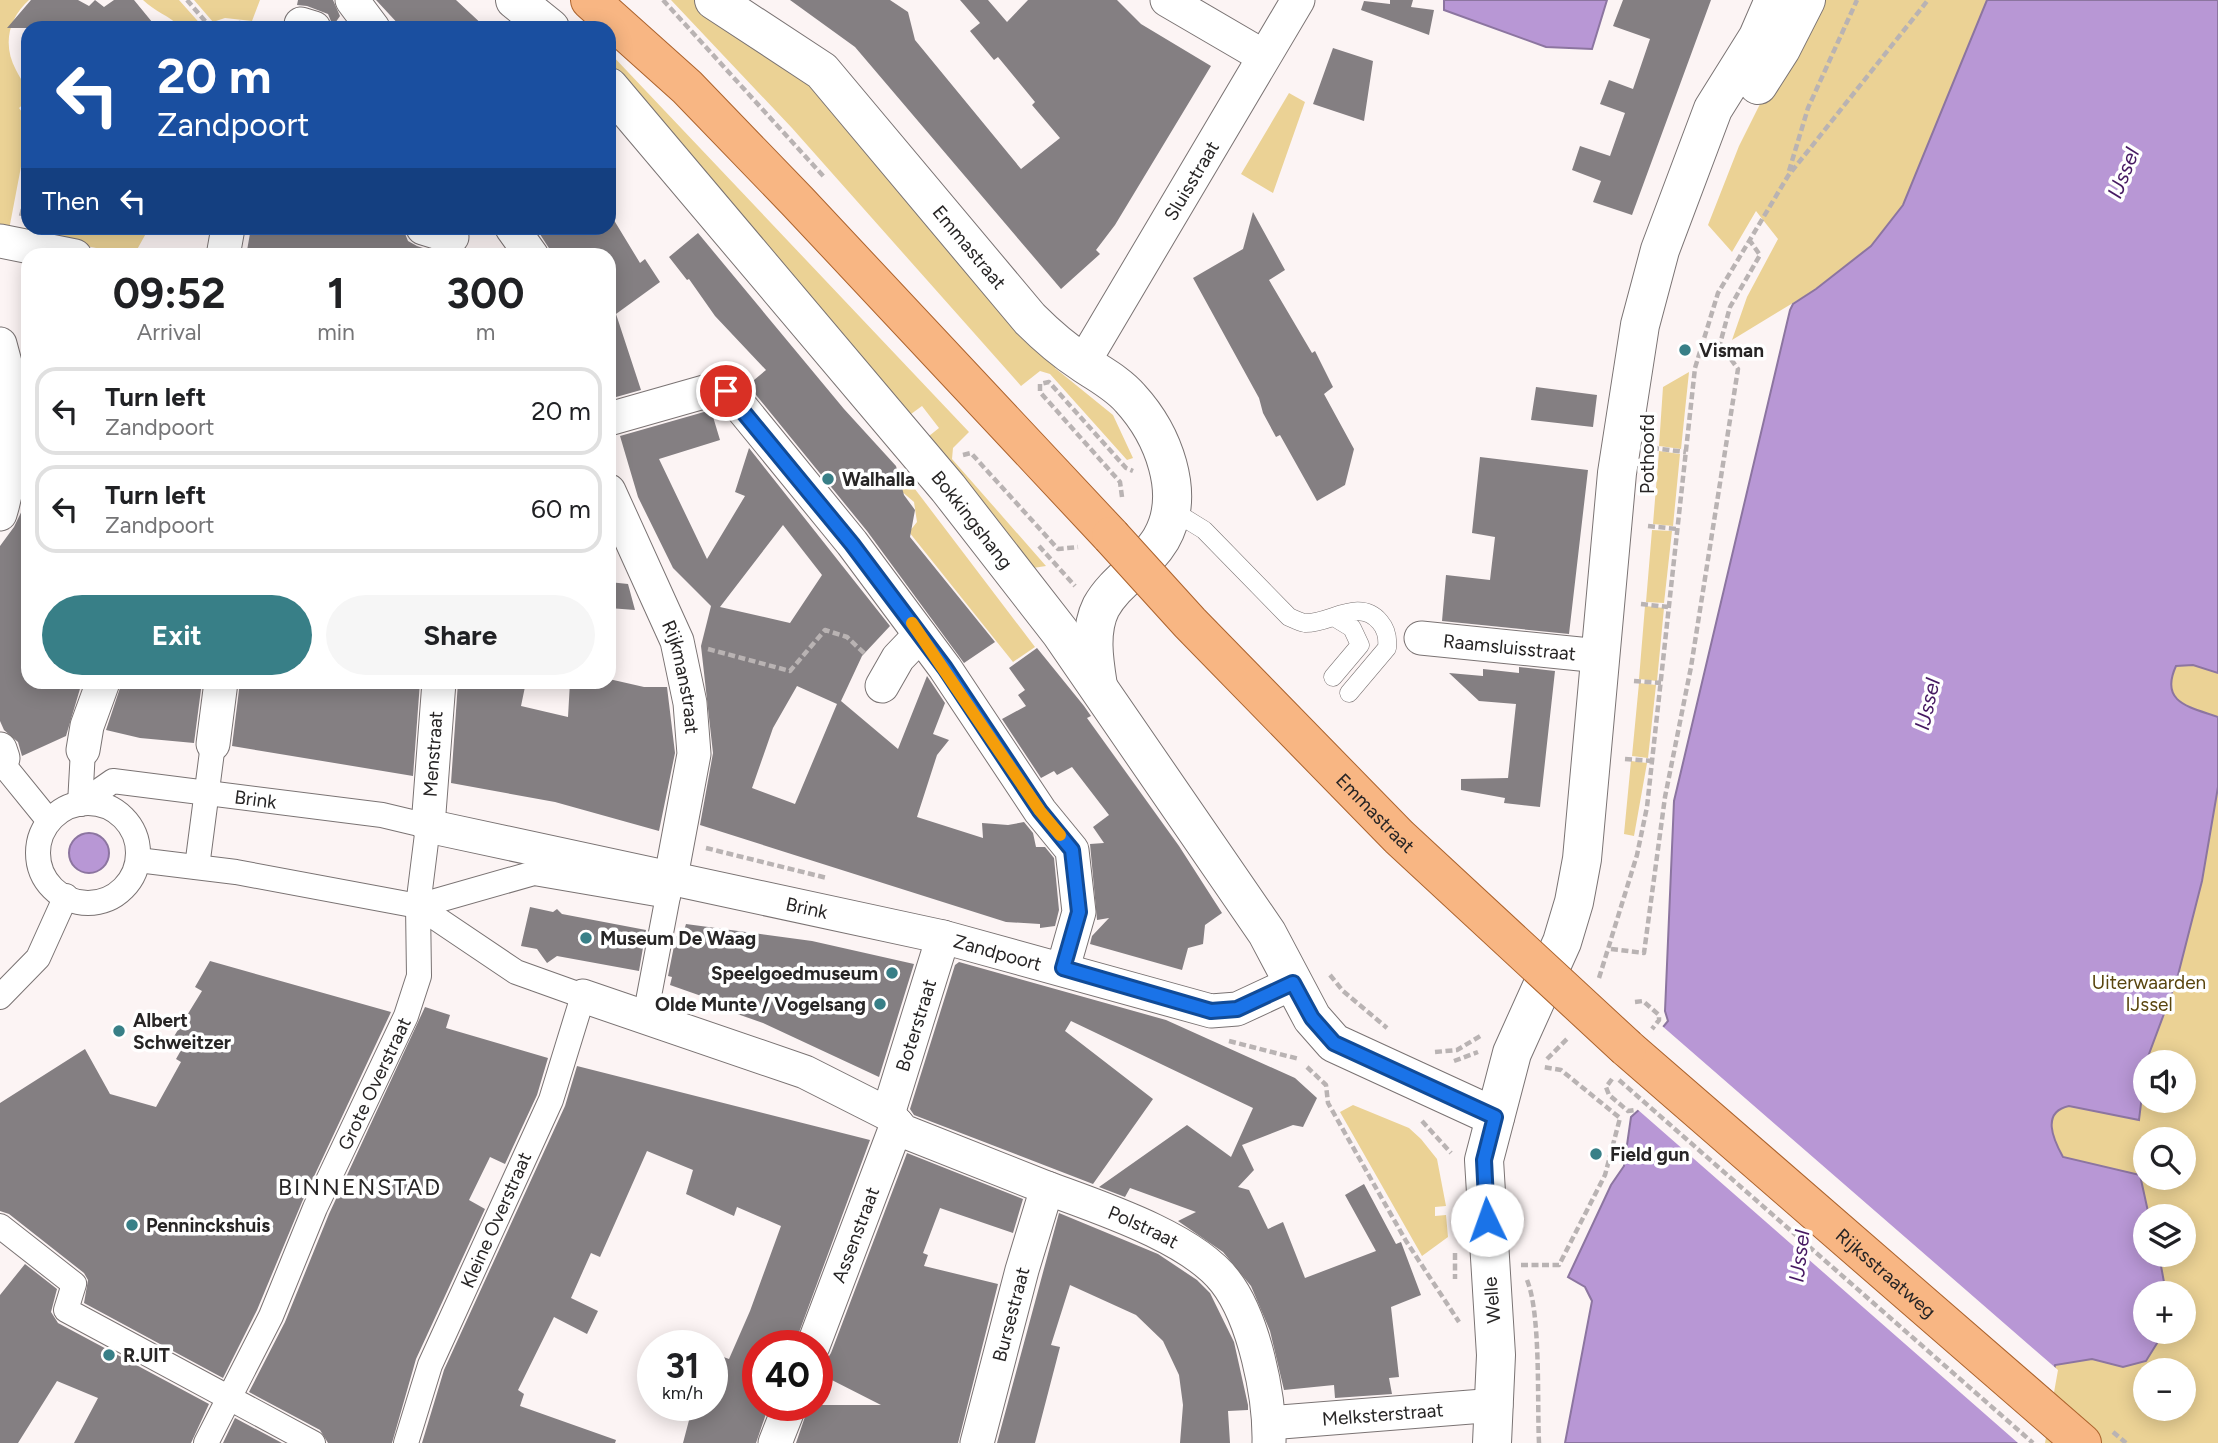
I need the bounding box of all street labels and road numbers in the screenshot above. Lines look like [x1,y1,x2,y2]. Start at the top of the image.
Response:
street label: Sluisstraat [1159,137,1224,225]
street label: Emmastraat [928,200,1011,294]
street label: Pothoofd [1636,414,1659,494]
street label: Bokkingshang [927,466,1018,573]
street label: Rijkmanstraat [658,616,704,735]
street label: Raamsluisstraat [1442,629,1577,665]
street label: Menstraat [419,710,447,798]
street label: Emmastraat [1332,768,1420,857]
street label: Brink [233,785,279,813]
street label: Brink [784,892,831,924]
street label: Zandpoort [951,929,1044,975]
street label: Boterstraat [890,976,941,1074]
street label: Grote Overstraat [333,1013,415,1154]
street label: Kleine Overstraat [456,1148,536,1292]
street label: Assenstraat [827,1184,884,1286]
street label: Polstraat [1105,1200,1183,1253]
street label: Rijksstraatweg [1831,1223,1941,1322]
street label: Bursestraat [987,1264,1034,1364]
street label: Welle [1479,1276,1505,1324]
street label: Melksterstraat [1321,1398,1444,1430]

